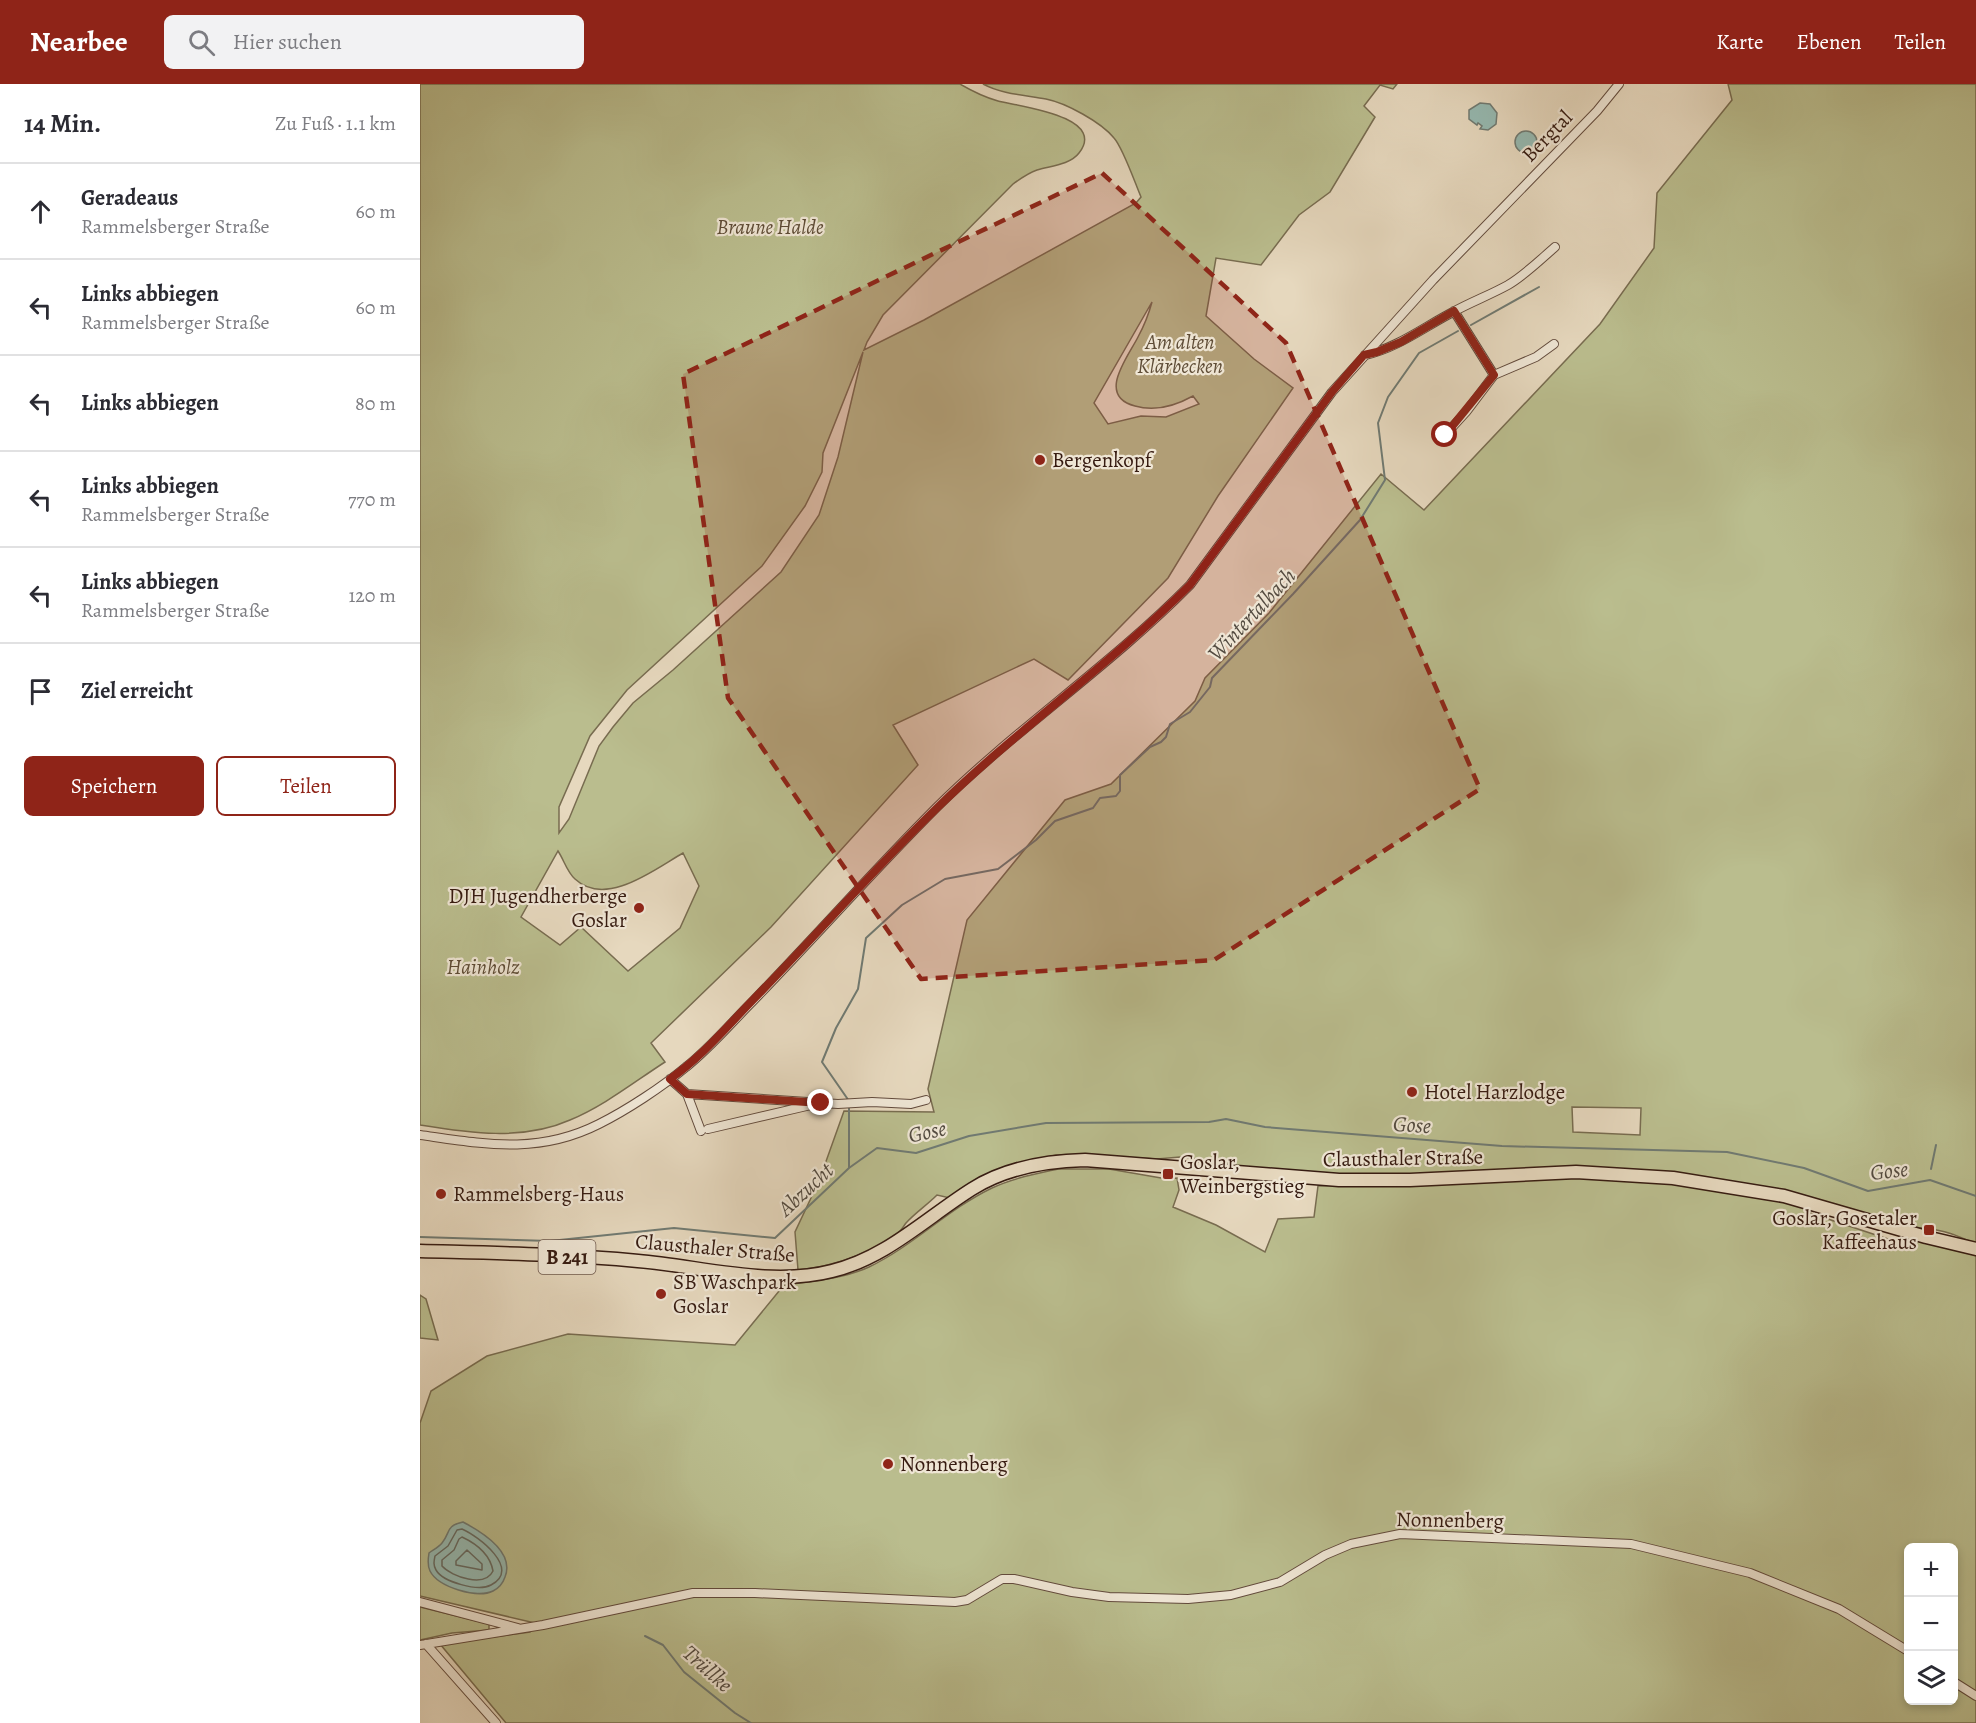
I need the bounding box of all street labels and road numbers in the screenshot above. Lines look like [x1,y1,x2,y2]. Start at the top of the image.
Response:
street label: Bergtal [1515,104,1579,168]
street label: Clausthaler Straße [1323,1143,1483,1173]
street label: Clausthaler Straße [634,1227,796,1269]
road number: B 241 [538,1240,596,1274]
street label: Nonnenberg [1396,1505,1505,1535]

